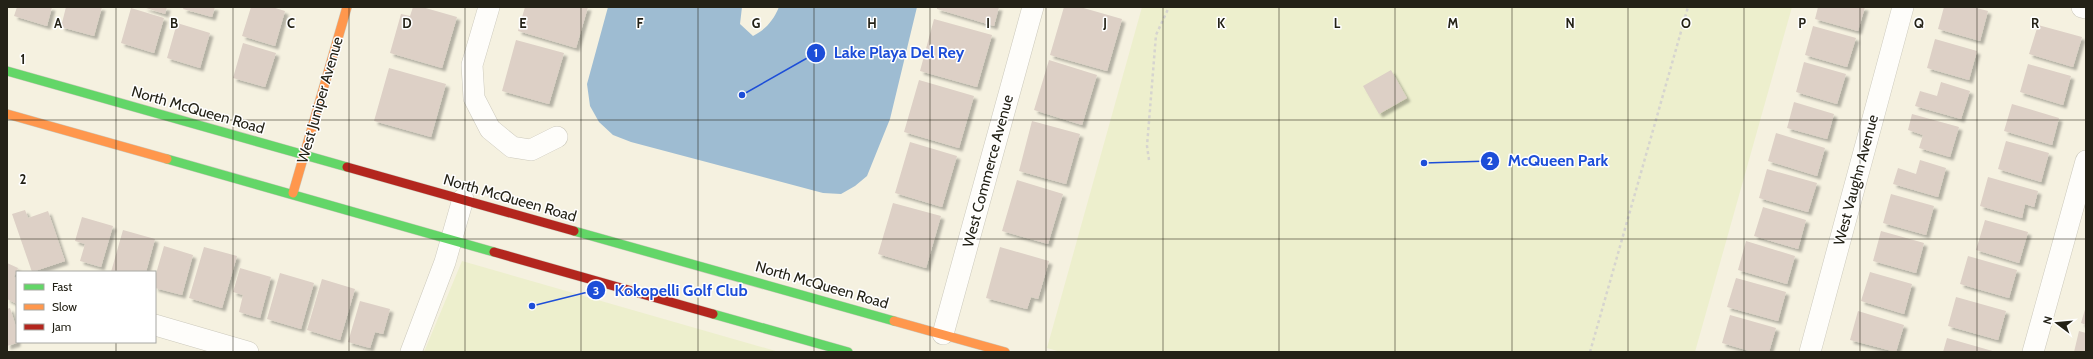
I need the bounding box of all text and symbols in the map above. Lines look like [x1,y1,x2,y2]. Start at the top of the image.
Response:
text: A [54,15,63,31]
text: B [170,15,178,31]
text: C [287,15,295,31]
text: D [402,15,412,31]
text: E [519,15,527,31]
text: F [637,15,644,31]
text: G [752,15,761,31]
text: H [867,15,877,31]
text: I [986,15,990,31]
text: J [1102,15,1107,31]
text: K [1217,15,1226,31]
text: L [1334,15,1341,31]
text: M [1448,15,1459,31]
text: N [1565,15,1575,31]
text: O [1681,15,1691,31]
text: P [1798,15,1806,31]
text: Q [1914,15,1924,31]
text: R [2031,15,2039,31]
street label: West Juniper Avenue [293,34,347,165]
callout: Lake Playa Del Rey [806,39,972,67]
text: Lake Playa Del Rey [834,43,965,62]
text: 1 [814,45,818,60]
text: 1 [21,51,25,67]
street label: North McQueen Road [129,82,267,138]
street label: West Commerce Avenue [959,93,1017,249]
street label: West Vaughn Avenue [1830,112,1882,247]
callout: McQueen Park [1480,147,1617,175]
text: McQueen Park [1508,151,1608,170]
text: 2 [1487,153,1493,168]
street label: North McQueen Road [441,170,579,226]
text: 2 [20,171,27,187]
street label: North McQueen Road [753,257,891,313]
legend [16,271,156,343]
callout: Kokopelli Golf Club [586,276,755,304]
text: Fast [52,279,72,294]
text: Kokopelli Golf Club [614,281,748,300]
text: 3 [593,283,599,298]
text: Slow [52,299,77,314]
north arrow [2037,303,2077,343]
text: N [2040,315,2055,326]
text: Jam [51,319,71,334]

